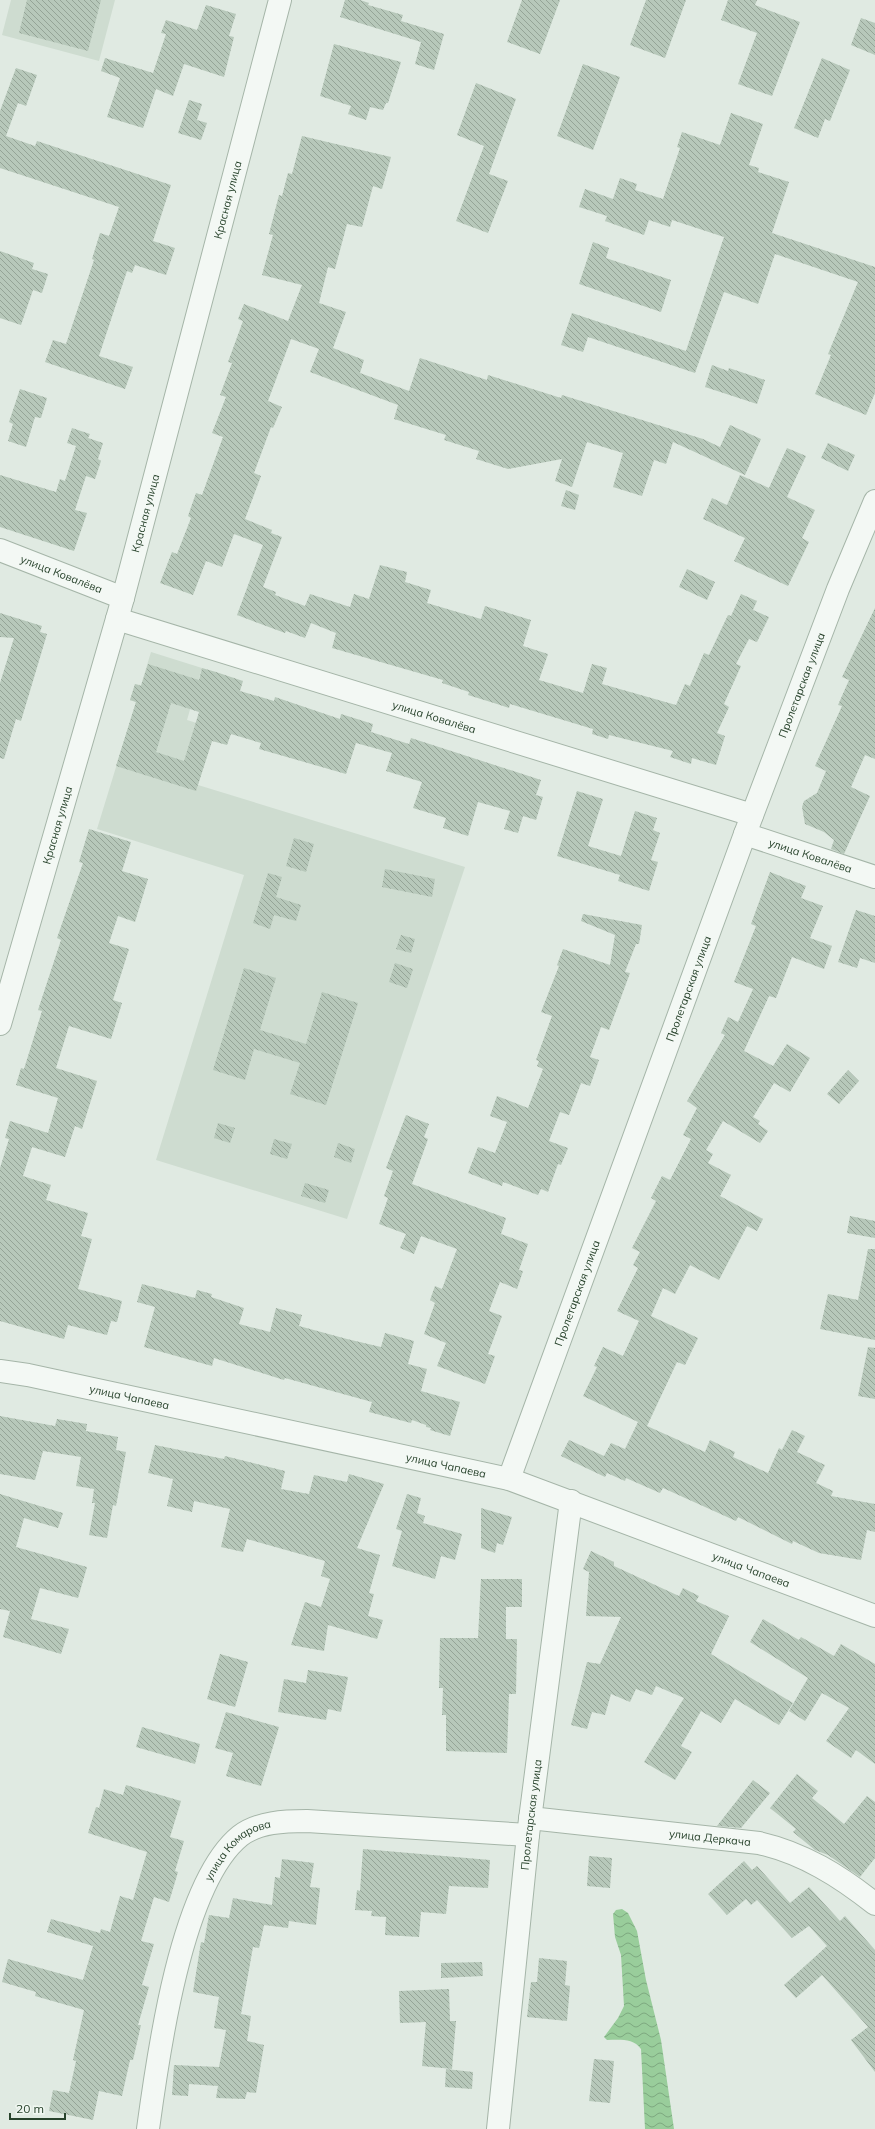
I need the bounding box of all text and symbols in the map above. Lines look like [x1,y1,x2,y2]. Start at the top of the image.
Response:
street label: Красная улица [211,159,245,241]
street label: Красная улица [128,473,162,554]
street label: улица Ковалёва [18,552,104,596]
street label: Пролетарская улица [775,630,828,740]
street label: улица Ковалёва [391,697,478,736]
street label: Красная улица [40,784,75,866]
street label: улица Ковалёва [767,835,854,876]
street label: Пролетарская улица [663,934,714,1044]
street label: Пролетарская улица [551,1238,603,1348]
street label: улица Чапаева [88,1381,171,1412]
street label: улица Чапаева [405,1450,487,1481]
street label: улица Чапаева [711,1549,792,1591]
street label: Пролетарская улица [517,1758,545,1871]
street label: улица Комарова [201,1817,272,1883]
street label: улица Деркача [668,1826,752,1849]
scale bar [10,2095,65,2121]
text: 20 m [16,2101,44,2116]

